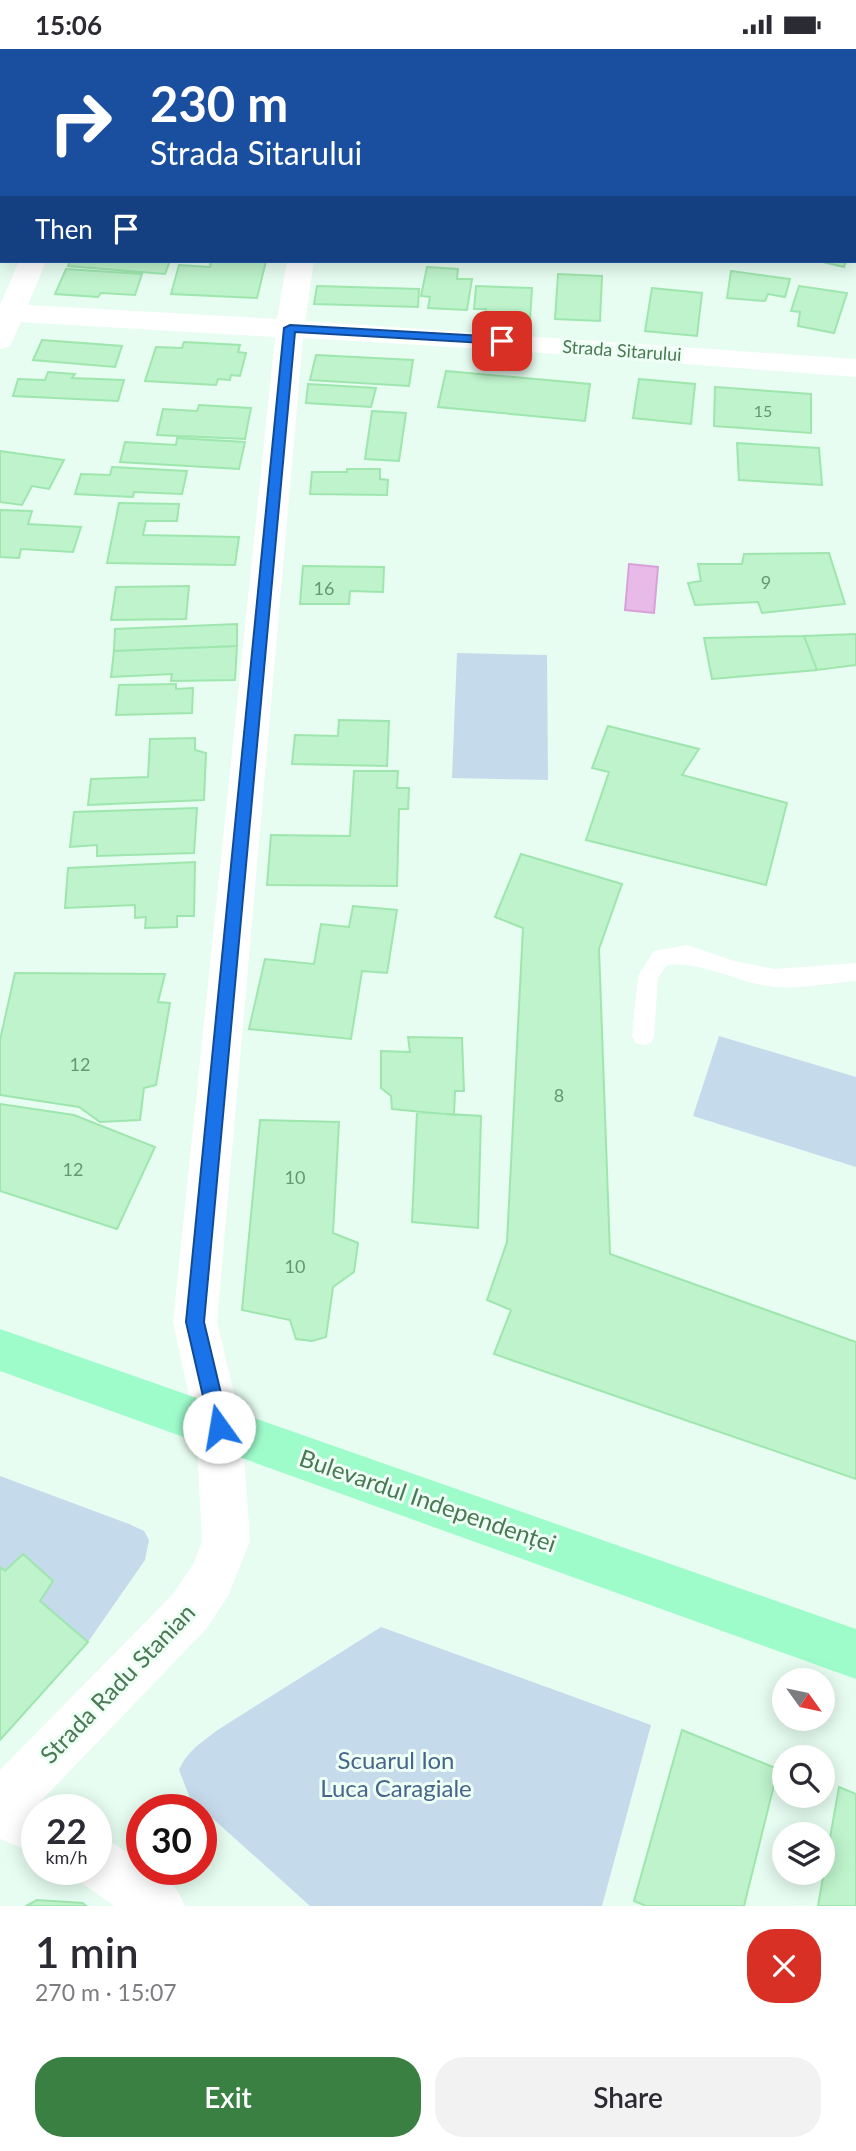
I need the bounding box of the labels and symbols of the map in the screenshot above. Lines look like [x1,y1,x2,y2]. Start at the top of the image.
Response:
pin [472,311,532,371]
street label: Strada Sitarului [562,335,682,365]
house number: 15 [754,401,772,420]
house number: 9 [761,571,771,593]
house number: 16 [314,577,334,599]
house number: 12 [70,1053,90,1075]
house number: 8 [554,1084,564,1106]
house number: 12 [63,1158,83,1180]
house number: 10 [285,1166,305,1188]
house number: 10 [285,1255,305,1277]
position arrow [182,1390,256,1464]
street label: Bulevardul Independenței [296,1442,560,1558]
street label: Strada Radu Stanian [34,1597,200,1769]
north arrow [772,1668,835,1731]
park label: Scuarul Ion Luca Caragiale [320,1745,472,1802]
speed limit sign: 30 [126,1794,217,1885]

